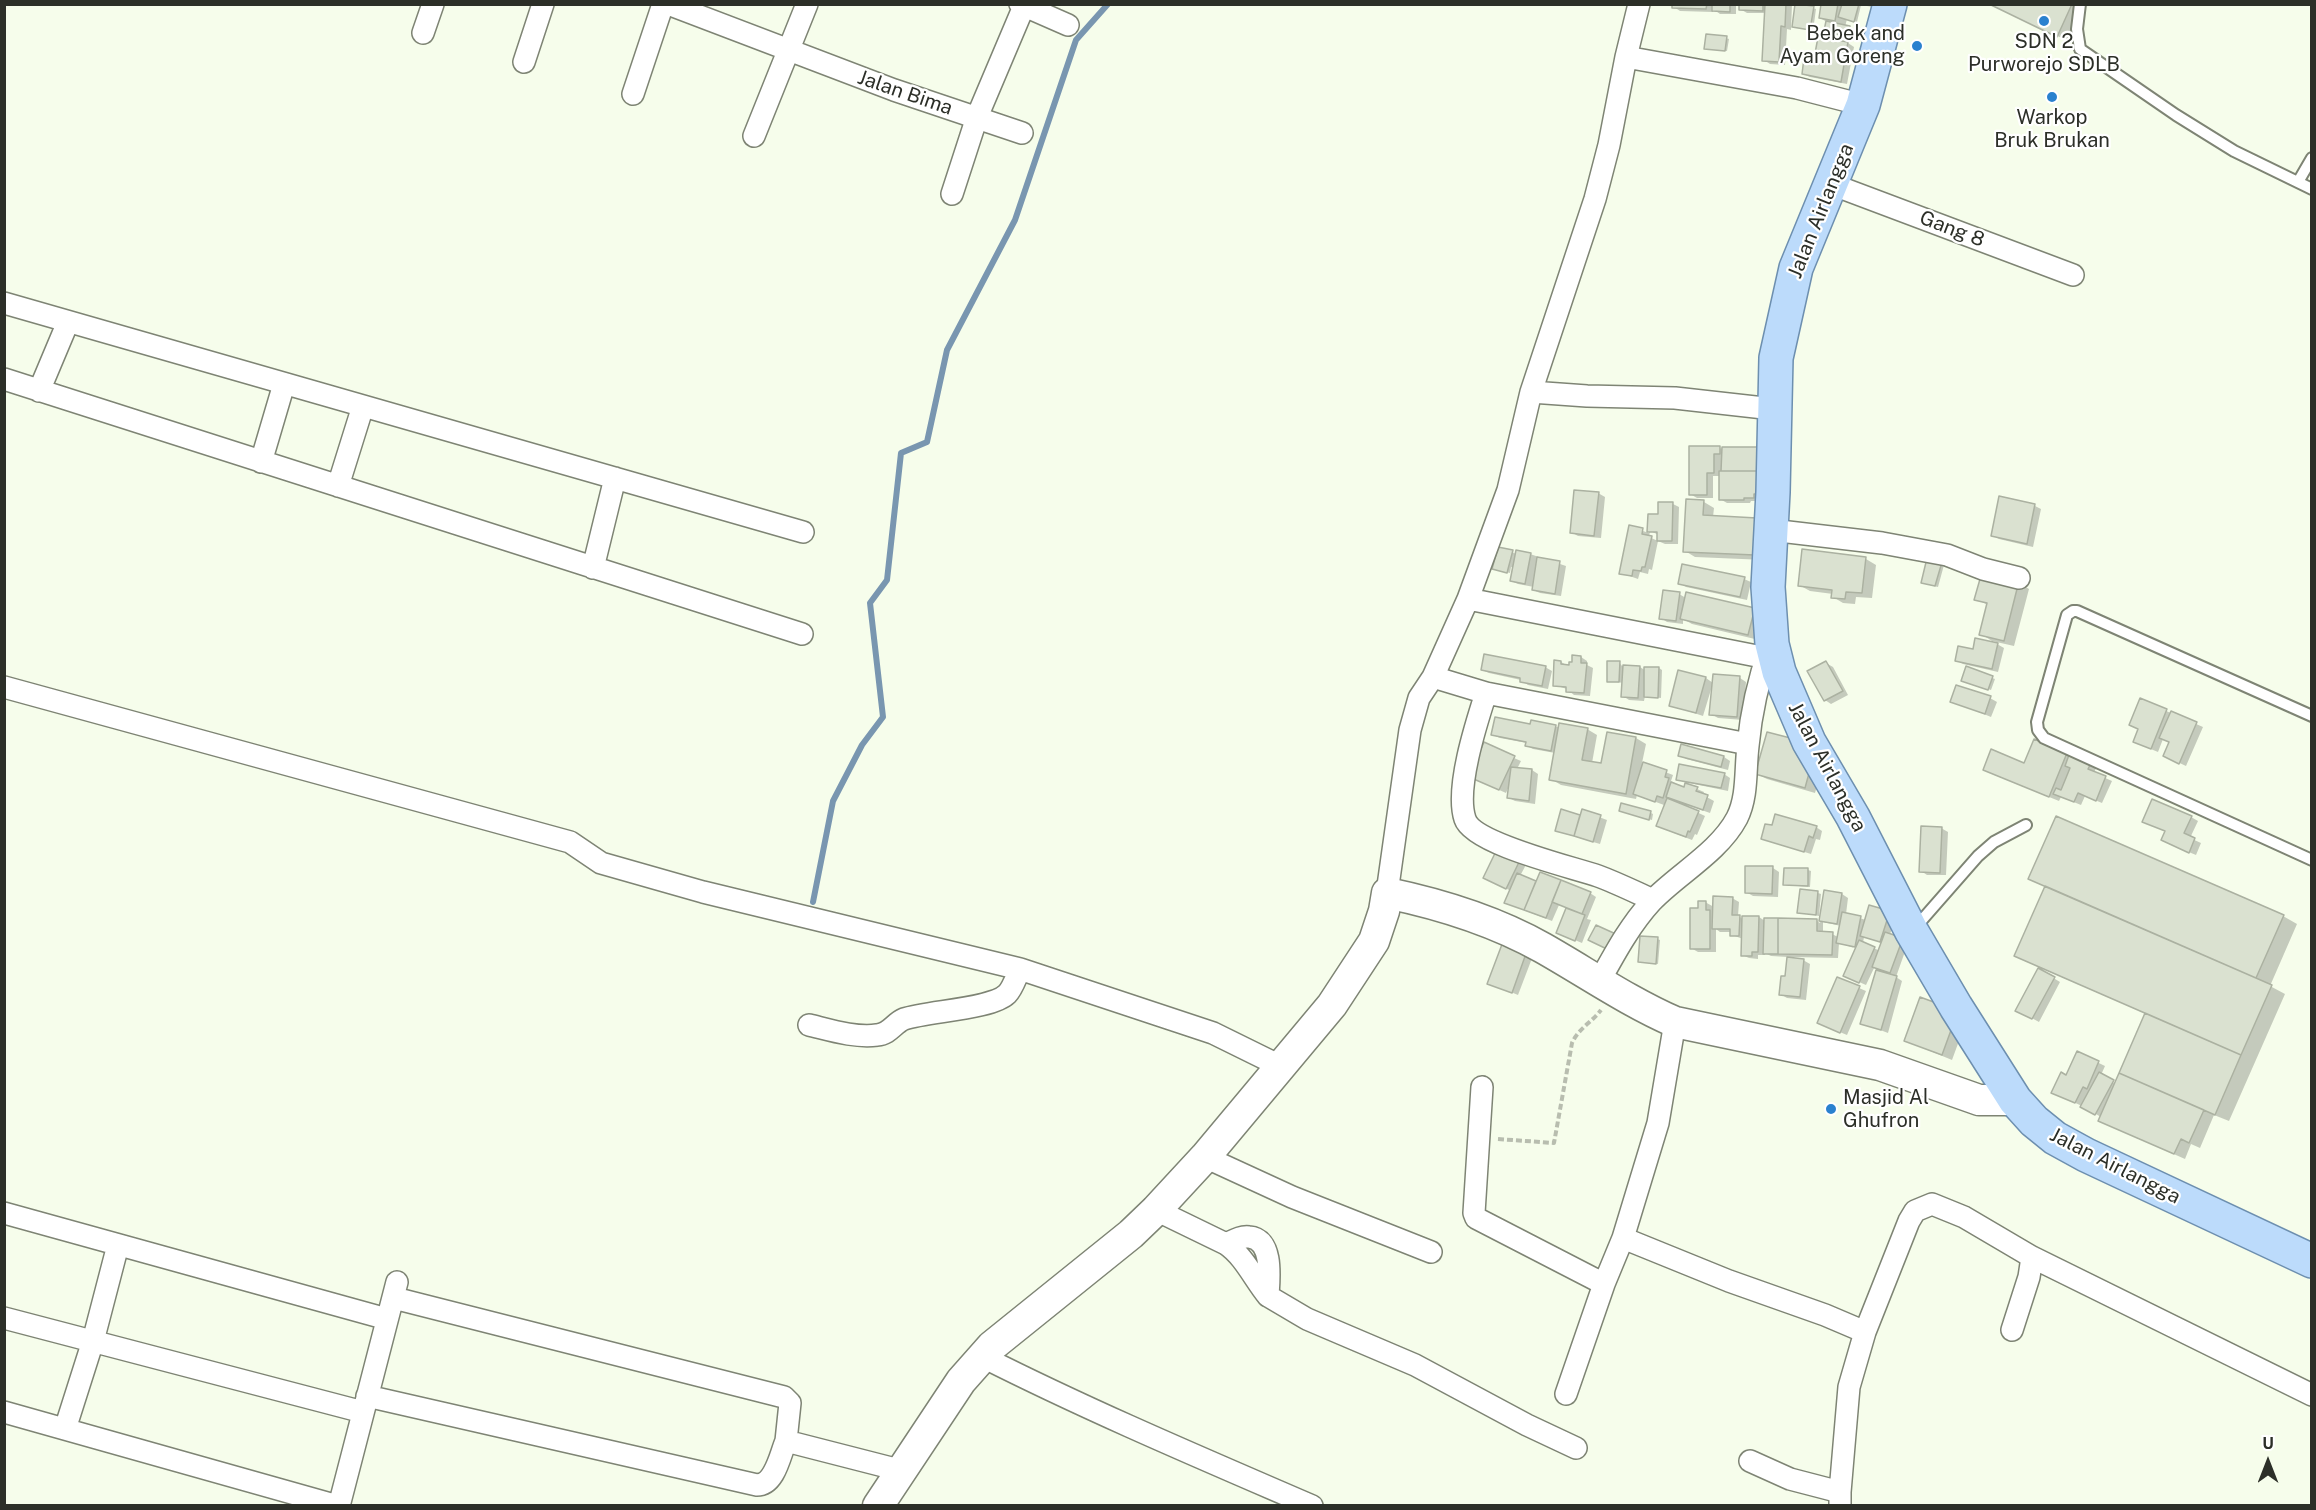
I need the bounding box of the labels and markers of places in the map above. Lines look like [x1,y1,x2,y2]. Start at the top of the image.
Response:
marker: SDN 2 Purworejo SDLB [2037,14,2051,28]
place label: Bebek and Ayam Goreng [1779,22,1905,69]
place label: SDN 2 Purworejo SDLB [1968,30,2120,77]
marker: Bebek and Ayam Goreng [1910,39,1924,53]
marker: Warkop Bruk Brukan [2045,90,2059,104]
place label: Warkop Bruk Brukan [1994,106,2110,153]
place label: Masjid Al Ghufron [1843,1086,1929,1133]
marker: Masjid Al Ghufron [1824,1102,1838,1116]

